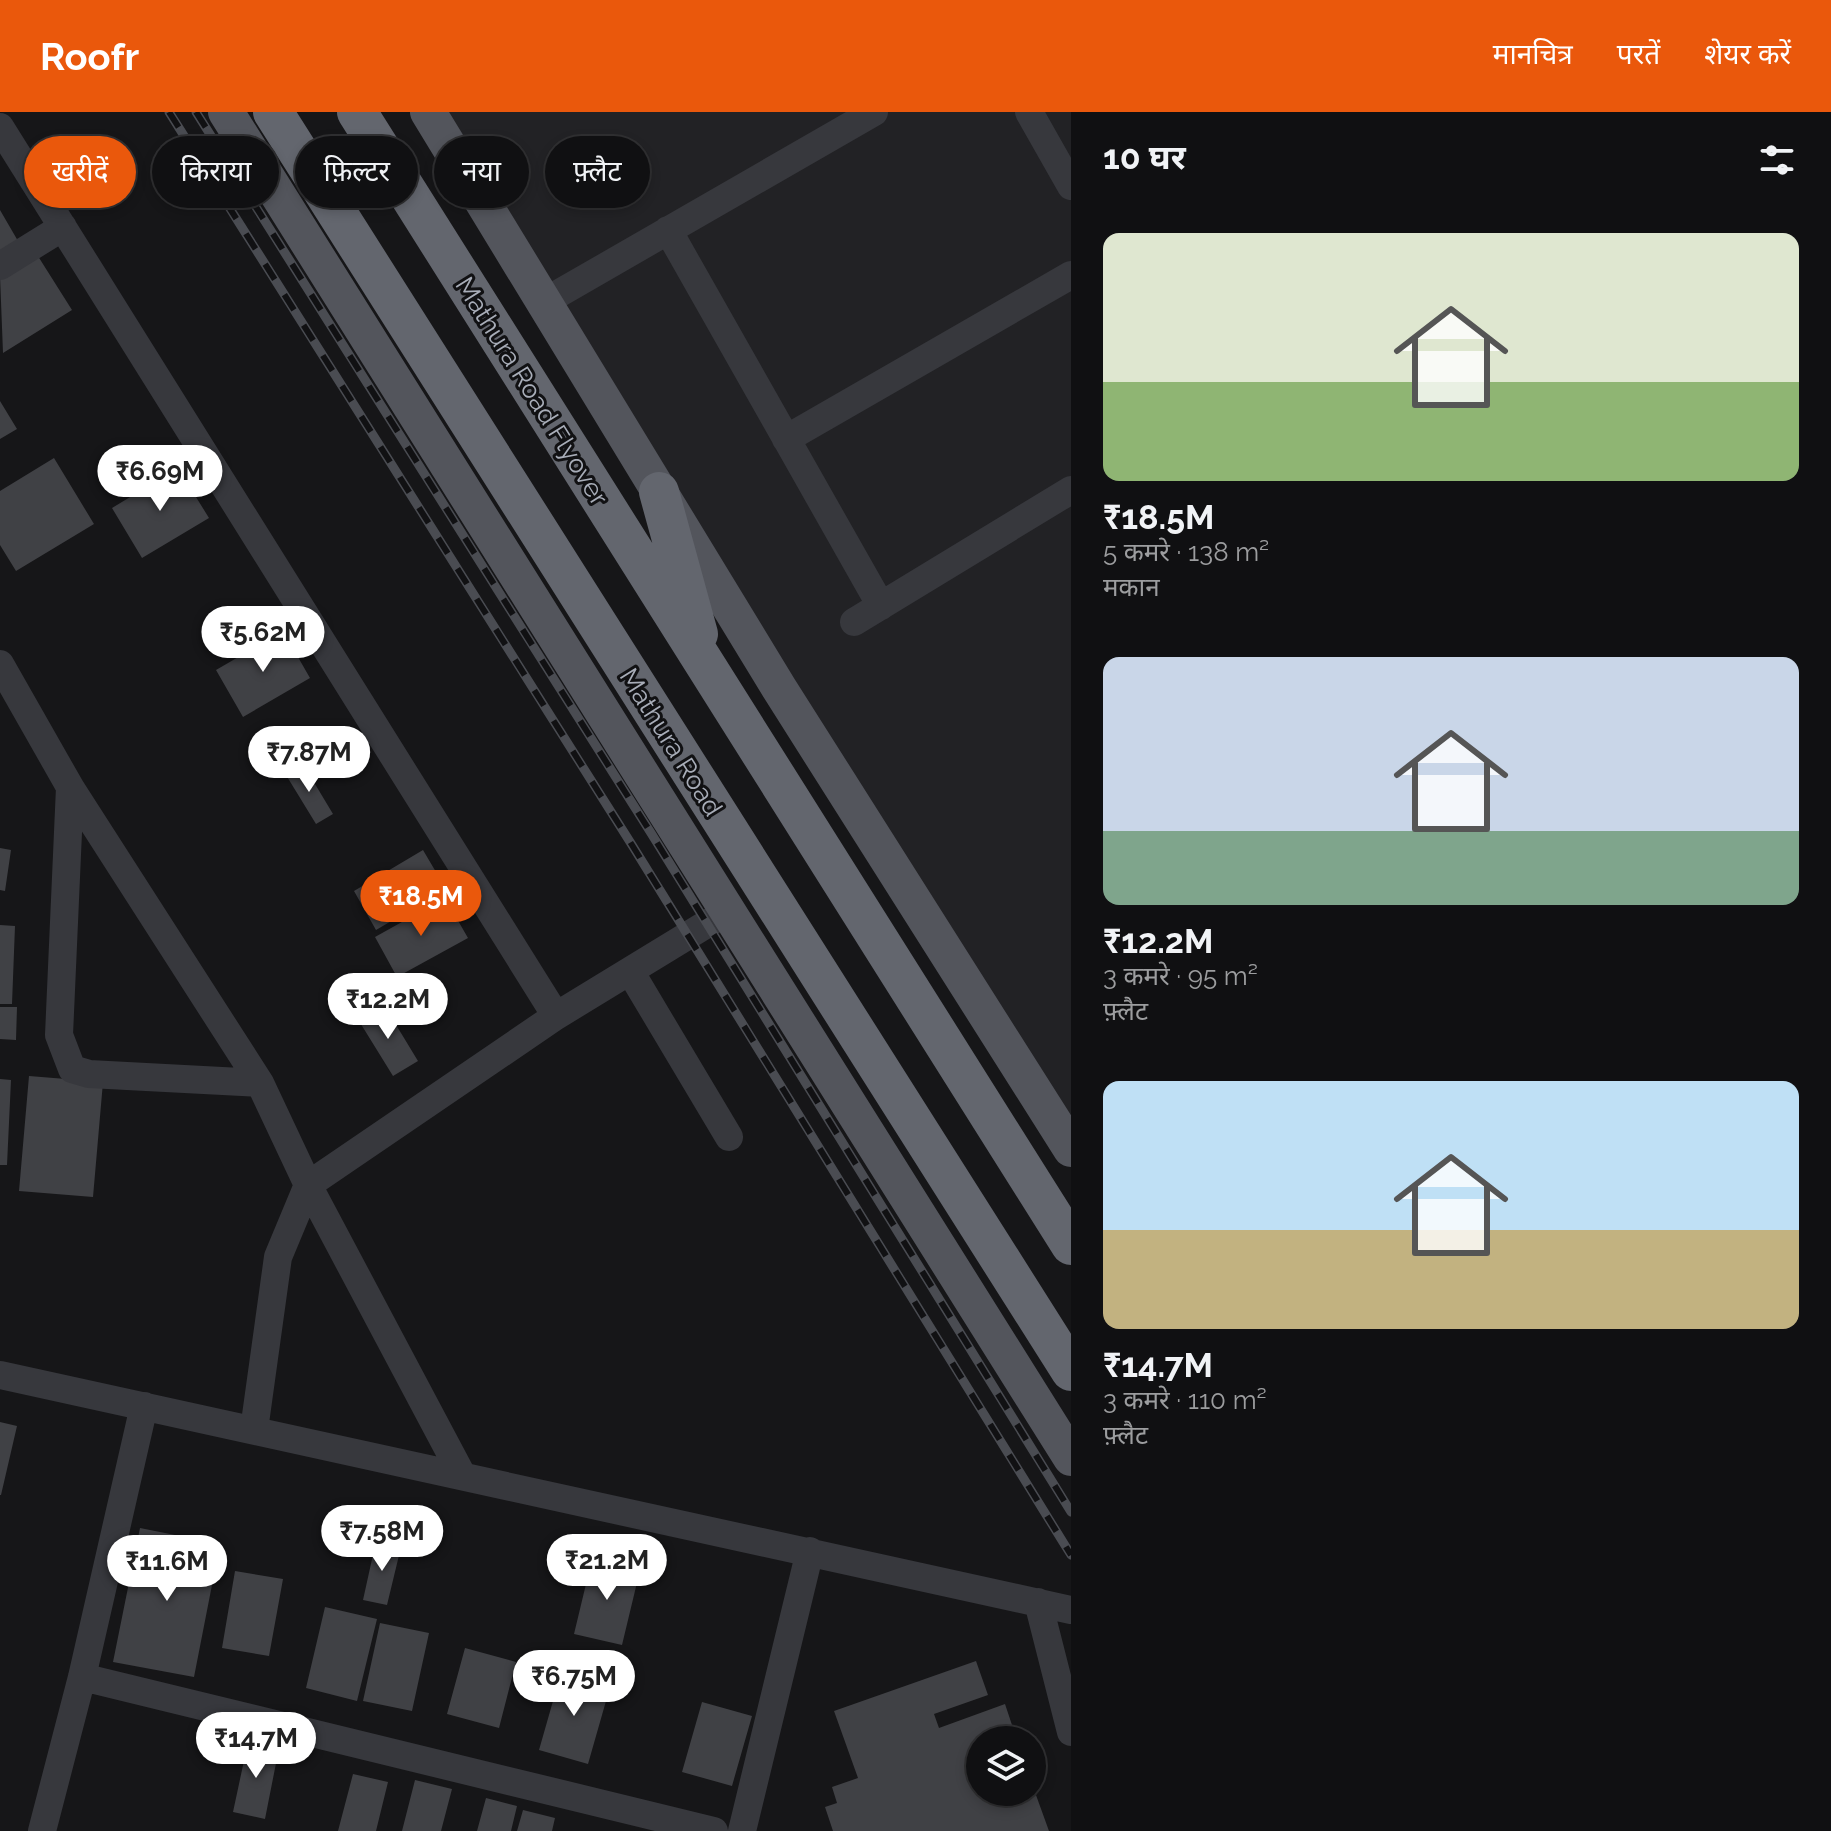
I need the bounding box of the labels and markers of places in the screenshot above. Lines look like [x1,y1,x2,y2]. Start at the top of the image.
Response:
pin: ₹6.69M [95,445,225,513]
pin: ₹5.62M [198,606,328,674]
pin: ₹7.87M [244,726,374,794]
pin: ₹18.5M [356,870,486,938]
pin: ₹12.2M [323,973,453,1041]
pin: ₹7.58M [317,1505,447,1573]
pin: ₹21.2M [542,1534,672,1602]
pin: ₹11.6M [102,1535,232,1603]
pin: ₹6.75M [509,1650,639,1718]
pin: ₹14.7M [191,1712,321,1780]

